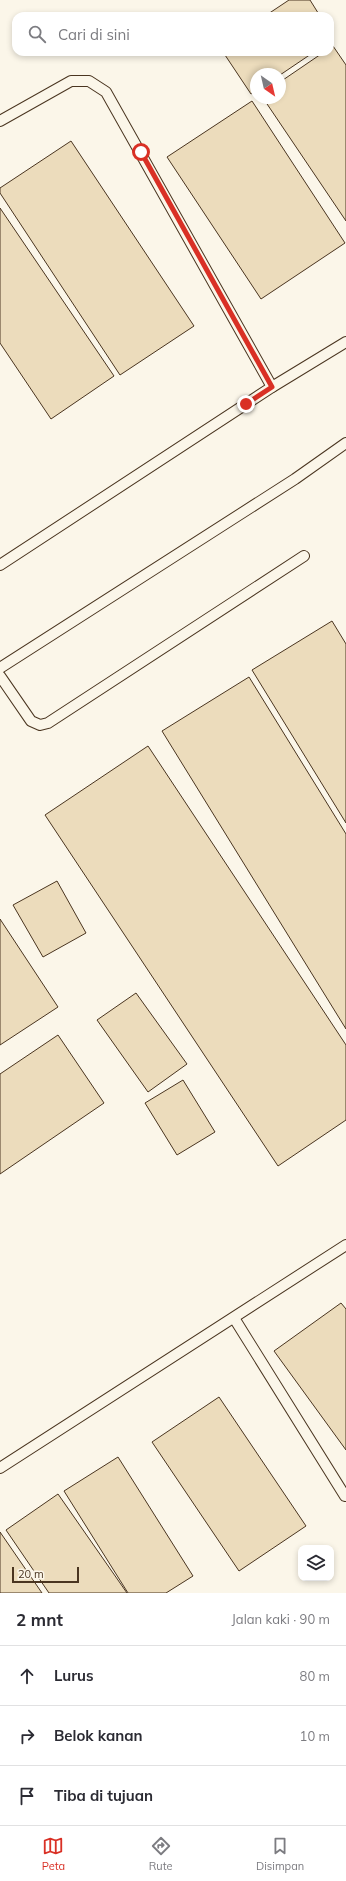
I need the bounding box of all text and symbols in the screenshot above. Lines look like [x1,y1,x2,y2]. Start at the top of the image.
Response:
search box [12,12,334,56]
icon: search [26,23,48,45]
text: Cari di sini [58,25,130,44]
north arrow [250,68,286,104]
route start [132,143,150,161]
route end [237,395,255,413]
map controls [298,1545,334,1581]
button: layers [298,1545,334,1581]
scale bar [12,1565,79,1584]
text: 20 m [18,1567,44,1581]
text: 2 mnt [16,1609,63,1630]
text: Jalan kaki · 90 m [232,1611,330,1627]
icon: ahead [16,1665,38,1687]
text: Lurus [54,1666,94,1685]
text: 80 m [300,1668,330,1684]
icon: right [16,1725,38,1747]
text: Belok kanan [54,1726,143,1745]
text: 10 m [300,1728,330,1744]
icon: arrive [16,1785,38,1807]
text: Tiba di tujuan [54,1786,153,1805]
tab: Peta [42,1835,65,1873]
tab: Rute [149,1835,172,1873]
tab: Disimpan [256,1835,304,1873]

